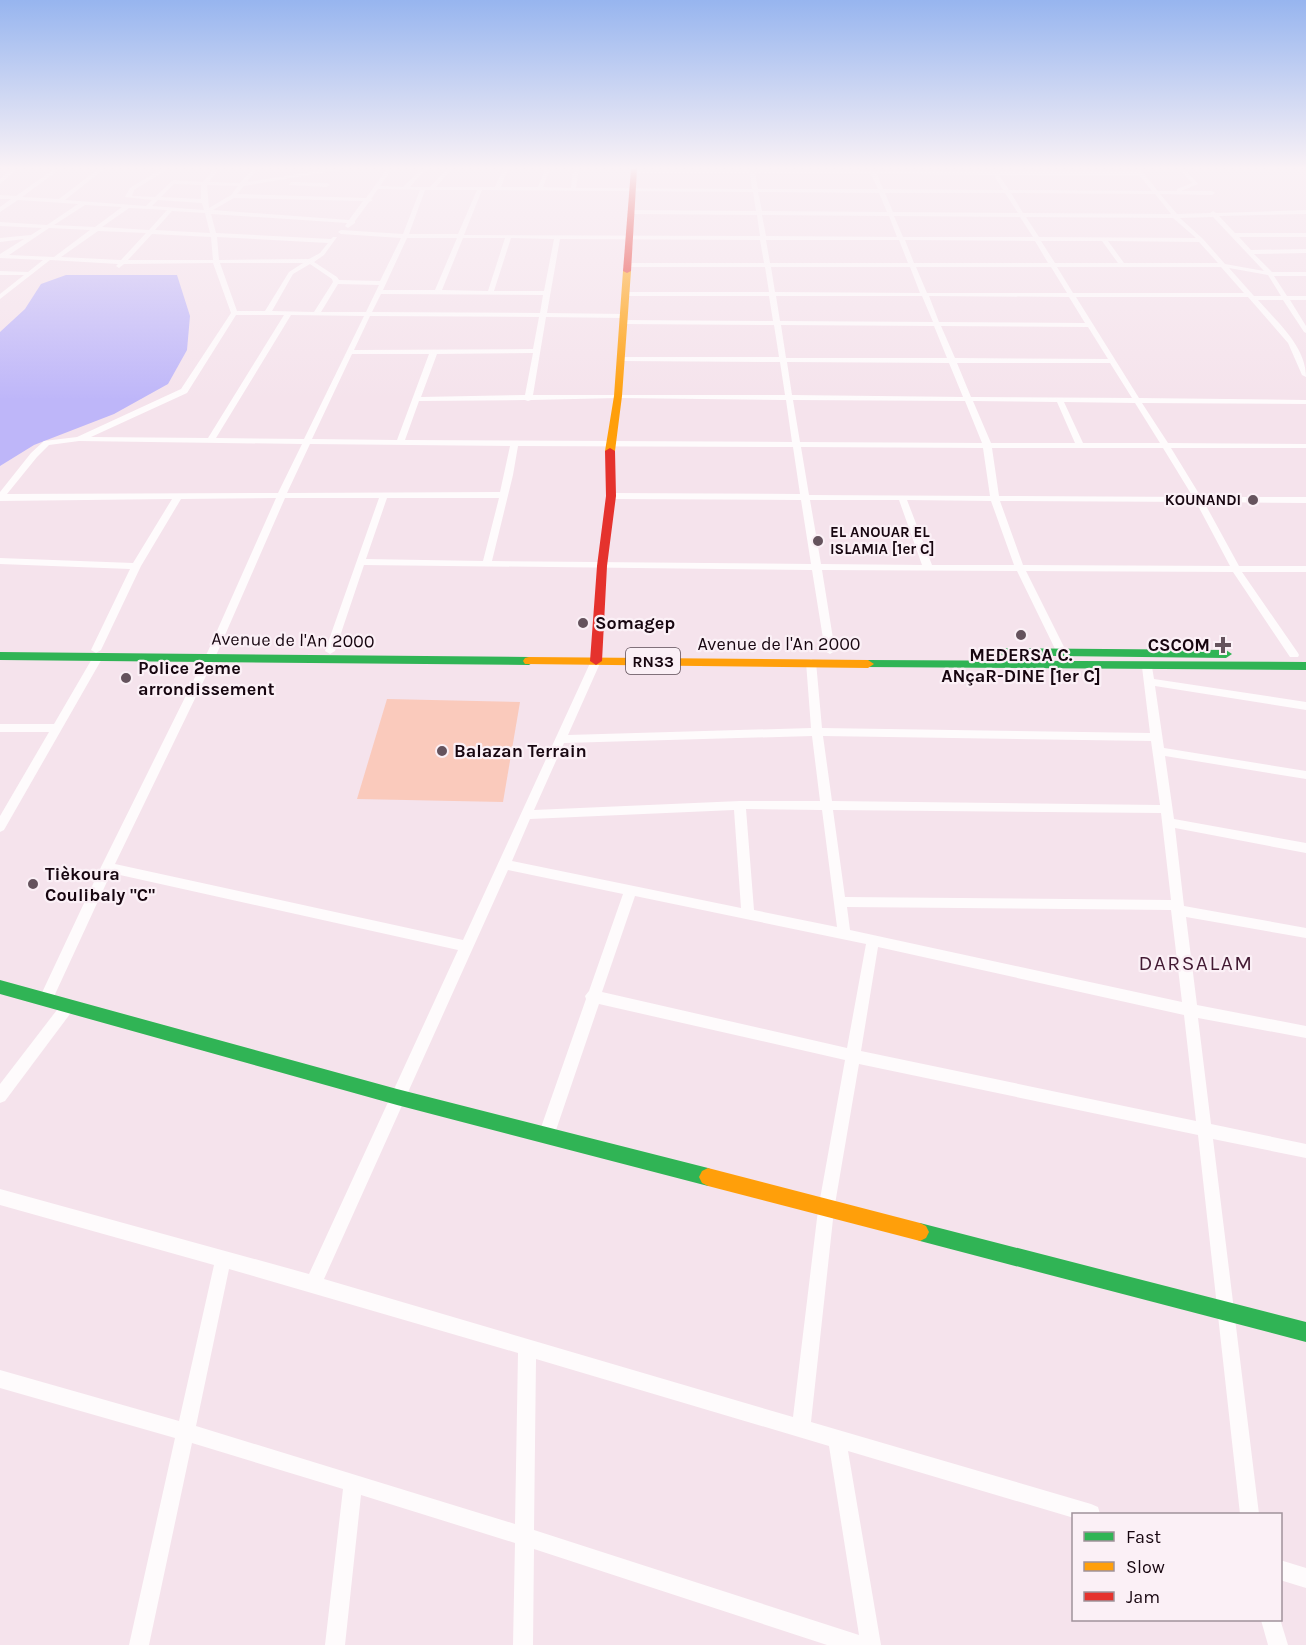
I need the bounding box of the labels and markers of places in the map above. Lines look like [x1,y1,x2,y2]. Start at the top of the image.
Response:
place label: KOUNANDI [1165,491,1241,509]
marker: KOUNANDI [1246,493,1260,507]
place label: EL ANOUAR EL ISLAMIA [1er C] [830,523,935,558]
marker: EL ANOUAR EL ISLAMIA [1er C] [811,534,825,548]
place label: Somagep [595,612,675,634]
marker: Somagep [576,616,590,630]
marker: MEDERSA C. ANçaR-DINE [1er C] [1014,628,1028,642]
place label: CSCOM [1148,634,1210,656]
marker: CSCOM [1214,636,1232,654]
place label: MEDERSA C. ANçaR-DINE [1er C] [941,644,1101,687]
place label: Police 2eme arrondissement [138,657,275,700]
marker: Police 2eme arrondissement [119,671,133,685]
place label: Balazan Terrain [454,740,587,762]
marker: Balazan Terrain [435,744,449,758]
place label: Tièkoura Coulibaly "C" [45,863,155,906]
marker: Tièkoura Coulibaly "C" [26,877,40,891]

